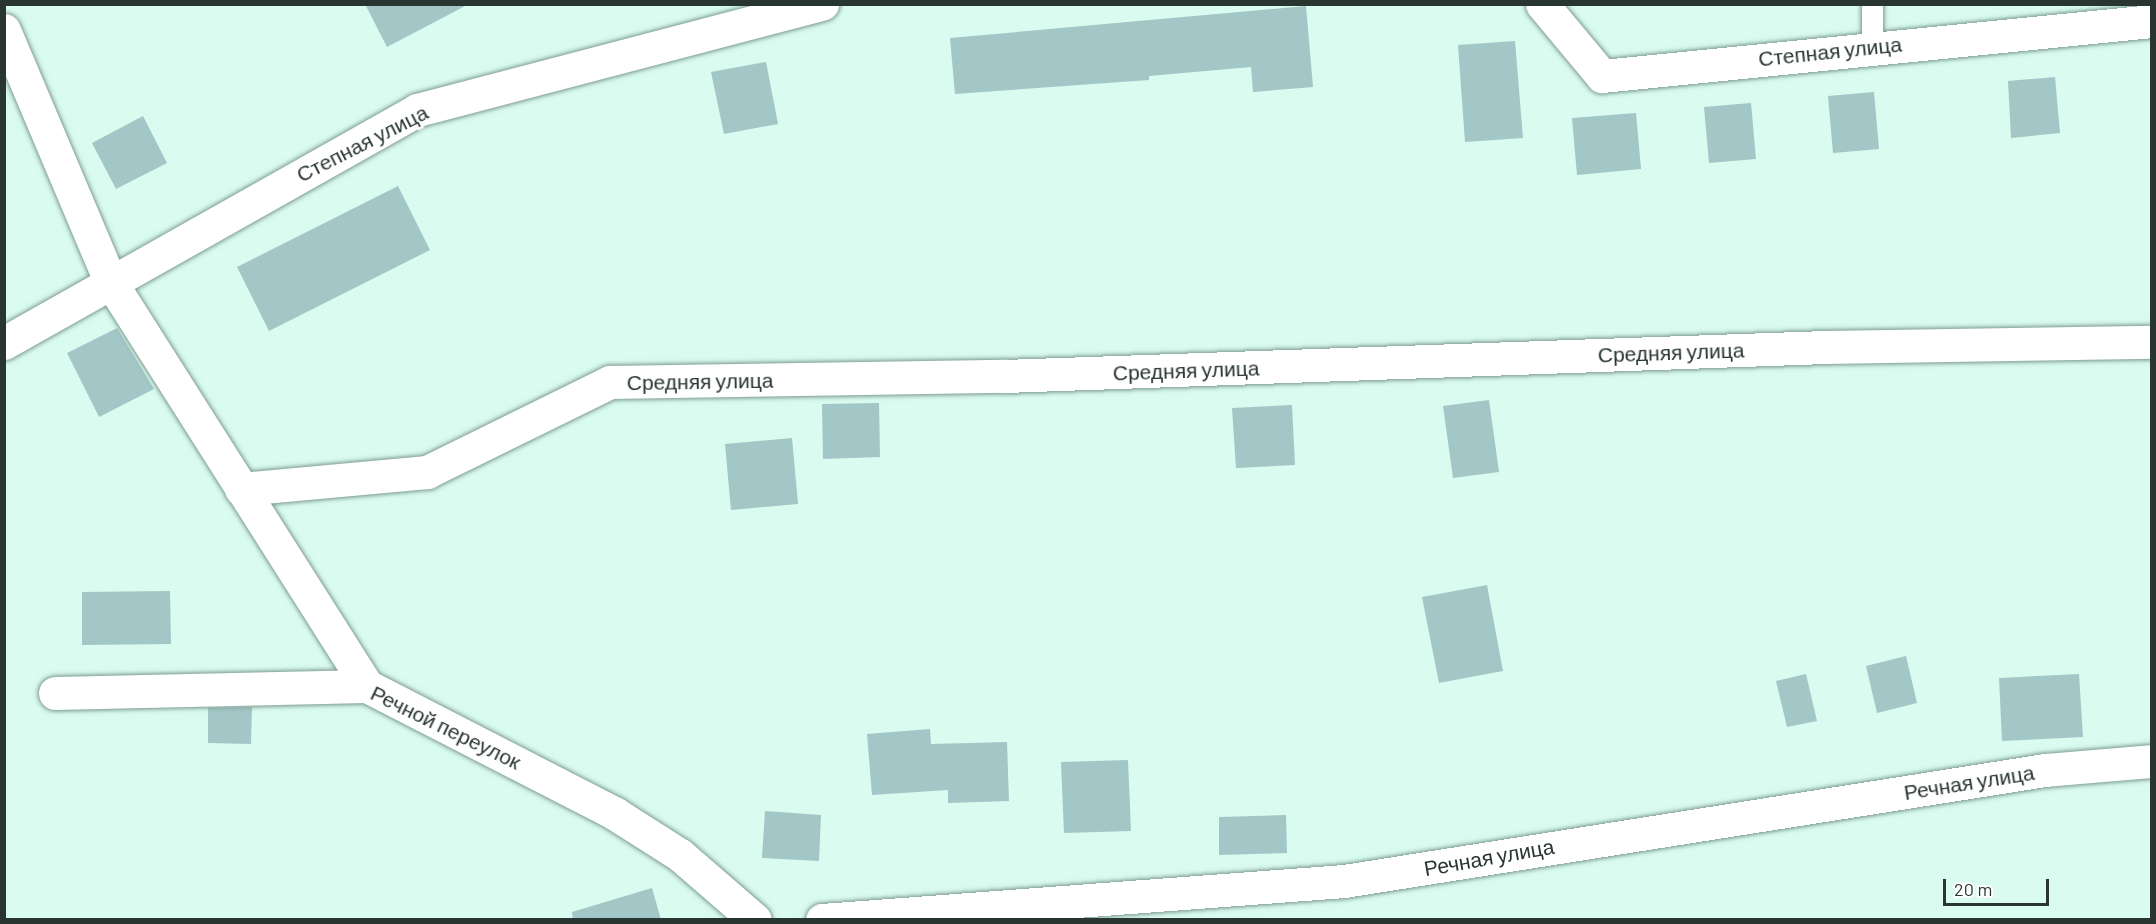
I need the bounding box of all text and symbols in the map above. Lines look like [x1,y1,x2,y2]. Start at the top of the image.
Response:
street label: Степная улица [1757,31,1903,71]
street label: Степная улица [292,99,432,187]
street label: Средняя улица [1597,337,1745,367]
street label: Средняя улица [1112,355,1260,385]
street label: Средняя улица [626,367,774,395]
street label: Речной переулок [367,680,525,774]
street label: Речная улица [1902,759,2036,805]
street label: Речная улица [1422,833,1556,881]
scale bar [1946,867,2052,905]
text: 20 m [1954,878,1992,900]

